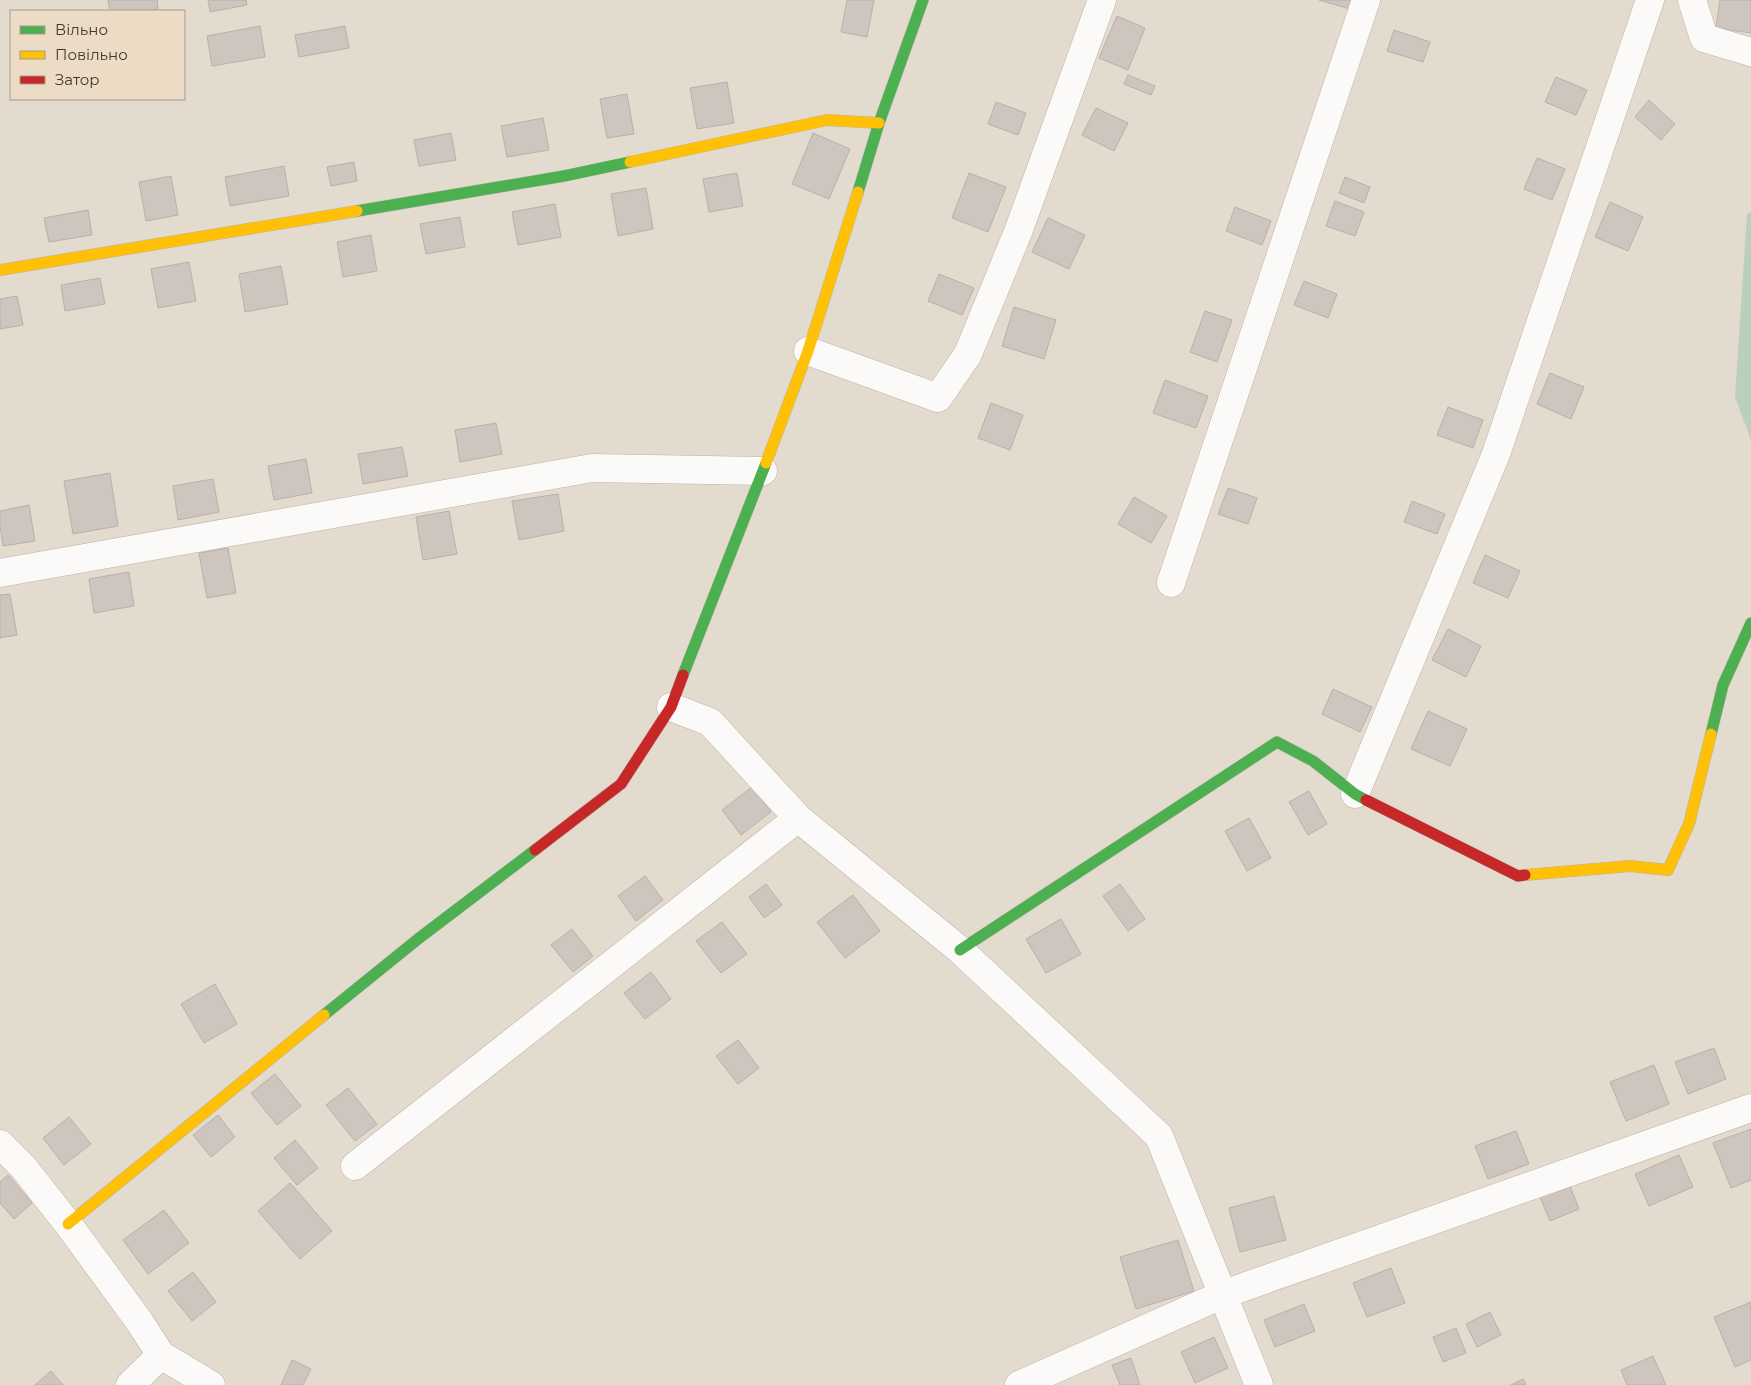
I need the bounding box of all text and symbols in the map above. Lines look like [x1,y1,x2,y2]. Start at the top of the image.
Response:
legend [10,10,185,100]
text: Вільно [55,20,108,39]
text: Повільно [55,45,128,64]
text: Затор [55,70,100,89]

